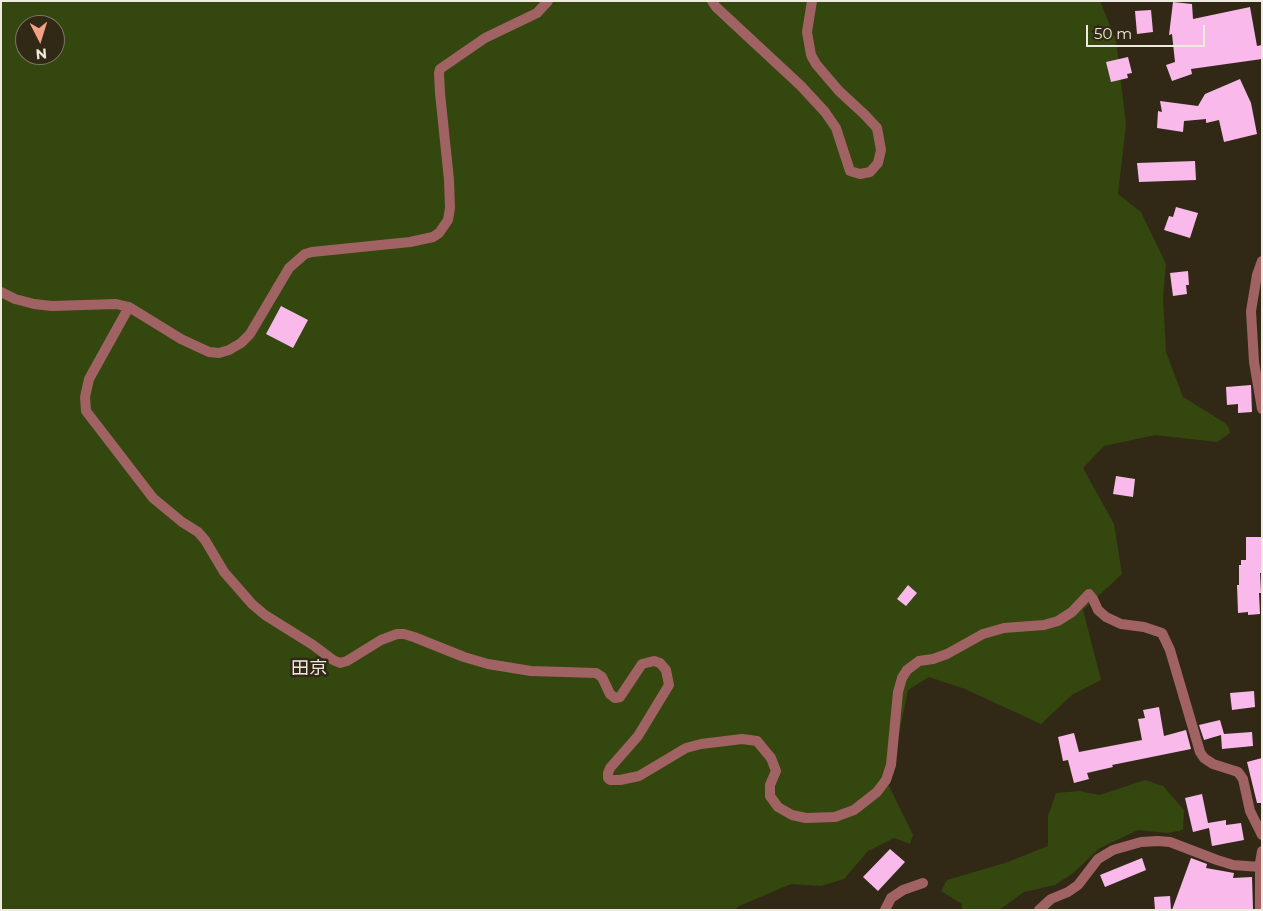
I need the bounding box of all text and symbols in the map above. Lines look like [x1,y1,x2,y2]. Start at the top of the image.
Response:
north arrow [15,15,65,65]
scale bar [1088,15,1207,47]
text: 50 m [1094,24,1132,43]
text: N [35,44,48,63]
district label: 田京 [291,658,327,680]

